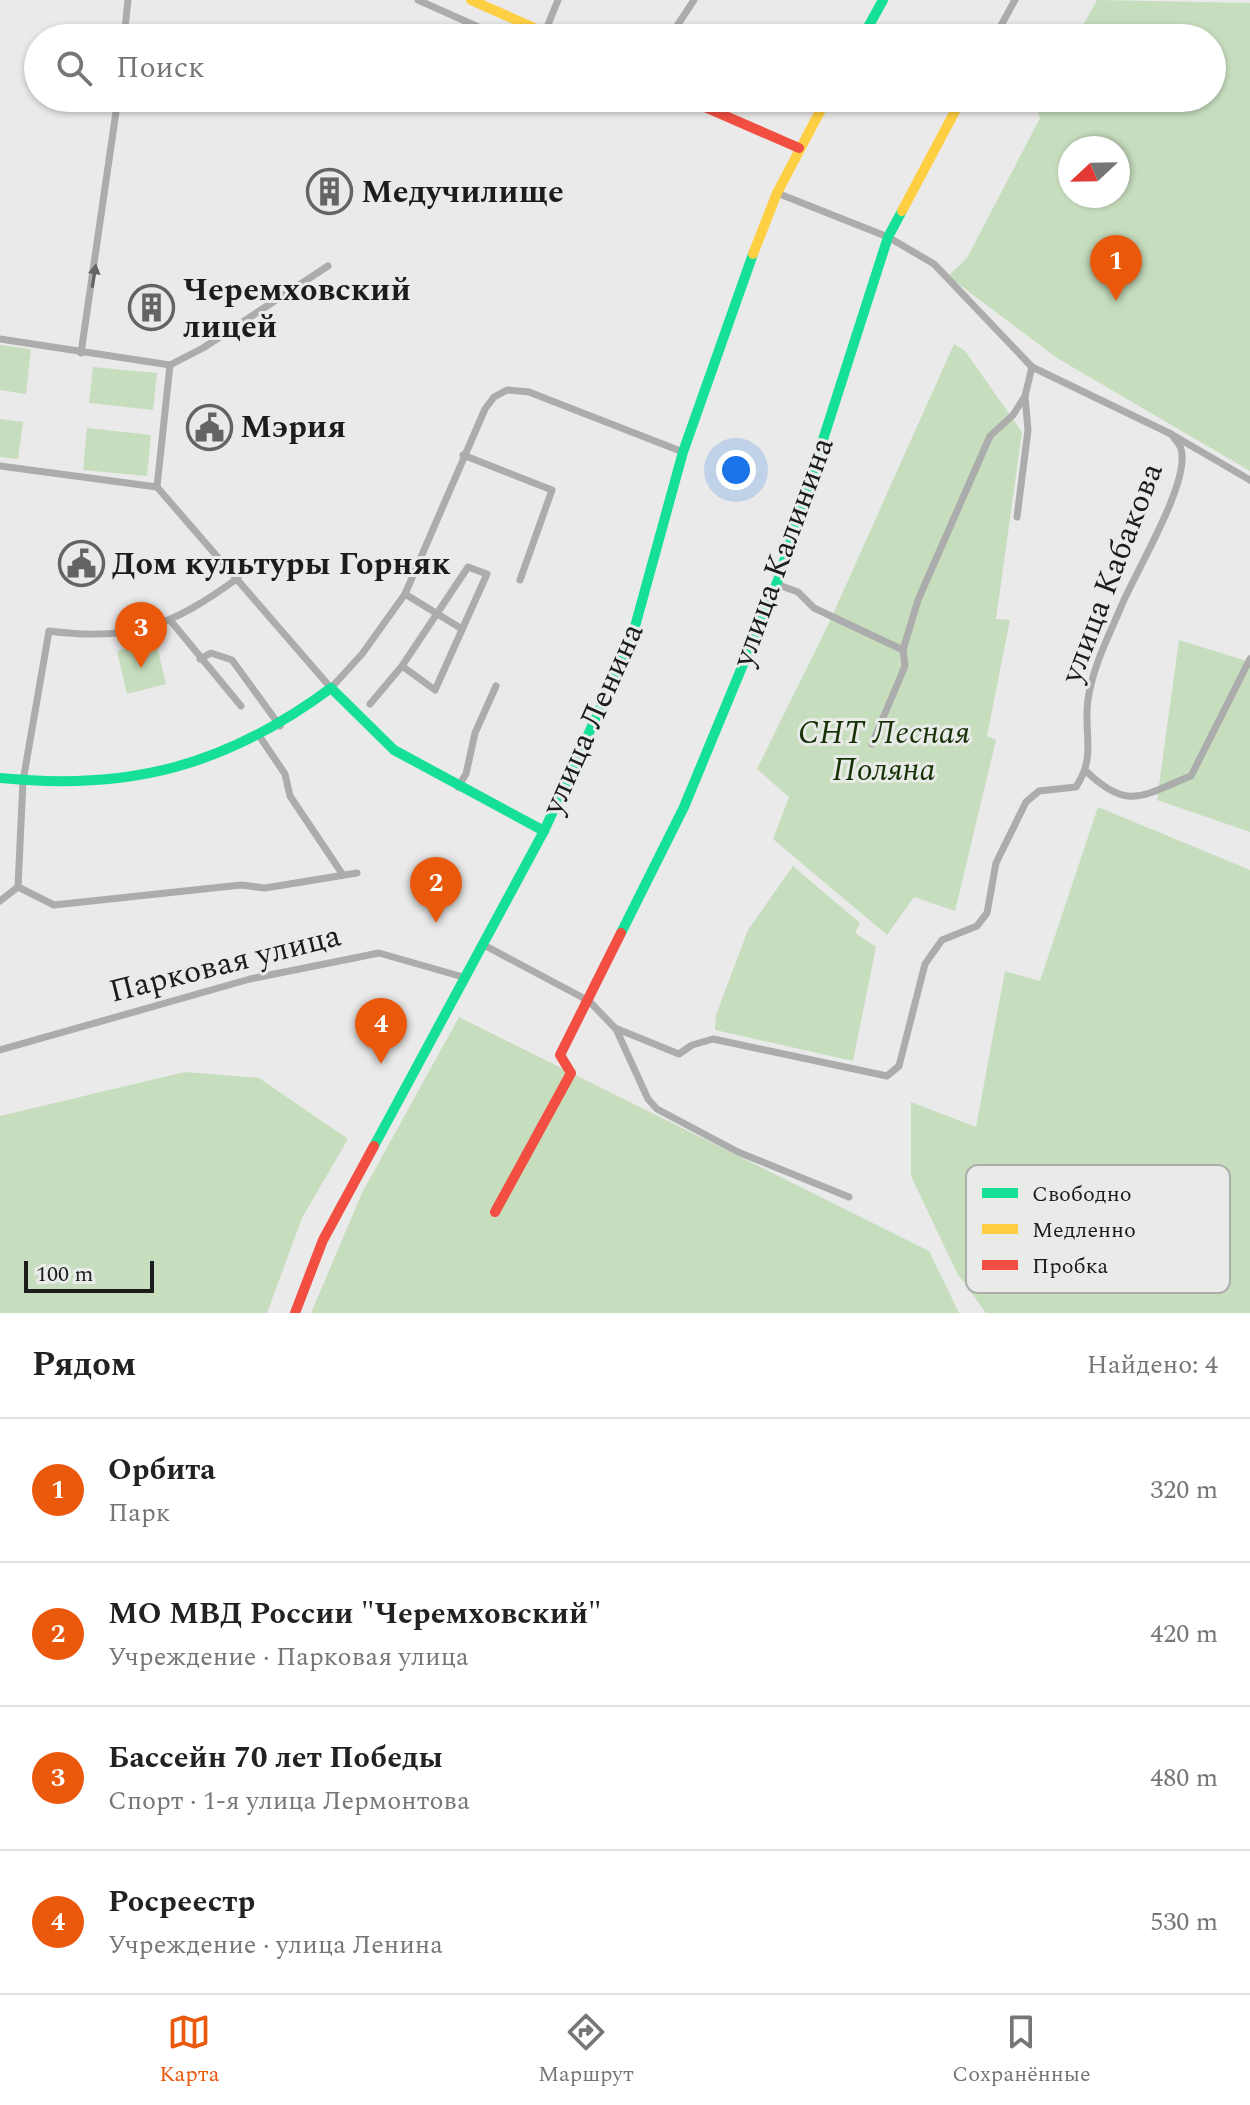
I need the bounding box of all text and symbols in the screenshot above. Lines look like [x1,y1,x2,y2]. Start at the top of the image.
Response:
search box [24,24,1226,112]
text: Поиск [116,45,205,91]
icon: search [52,46,96,90]
north arrow [1058,136,1130,208]
building icon: Медучилище [306,168,354,216]
place label: Медучилище [361,168,564,217]
pin: 1 [1090,235,1142,301]
one-way arrow [88,263,100,288]
place label: Черемховский лицей [183,266,411,352]
building icon: Черемховский лицей [128,284,176,332]
public building icon: Мэрия [185,403,233,451]
place label: Мэрия [240,403,346,452]
street label: улица Калинина [718,430,847,675]
your location [716,450,756,490]
street label: улица Кабакова [1047,455,1177,691]
public building icon: Дом культуры Горняк [57,540,105,588]
place label: Дом культуры Горняк [112,540,451,589]
pin: 3 [115,602,167,668]
street label: улица Ленина [528,615,657,824]
park label: СНТ Лесная Поляна [798,709,970,795]
pin: 2 [410,857,462,923]
street label: Парковая улица [104,911,346,1016]
pin: 4 [355,998,407,1064]
legend [966,1165,1230,1293]
text: Свободно [1032,1178,1132,1211]
text: Медленно [1032,1214,1136,1247]
text: Пробка [1032,1250,1109,1283]
scale bar [24,1257,154,1293]
text: 100 m [36,1258,93,1291]
text: Рядом [32,1339,136,1391]
text: Найдено: 4 [1087,1345,1218,1385]
text: Орбита [108,1447,216,1493]
text: 1 [51,1470,65,1510]
text: 320 m [1150,1470,1218,1510]
text: Парк [108,1493,170,1533]
text: МО МВД России "Черемховский" [108,1591,602,1637]
text: 2 [51,1614,65,1654]
text: 420 m [1150,1614,1218,1654]
text: Учреждение · Парковая улица [108,1637,469,1677]
text: Бассейн 70 лет Победы [108,1735,443,1781]
text: 3 [51,1758,65,1798]
text: 480 m [1150,1758,1218,1798]
text: Спорт · 1-я улица Лермонтова [108,1781,470,1821]
text: Росреестр [108,1879,255,1925]
text: 4 [51,1902,65,1942]
text: 530 m [1150,1902,1218,1942]
text: Учреждение · улица Ленина [108,1925,443,1965]
tab: Карта [159,2010,219,2091]
tab: Маршрут [538,2010,634,2091]
tab: Сохранённые [952,2010,1091,2091]

